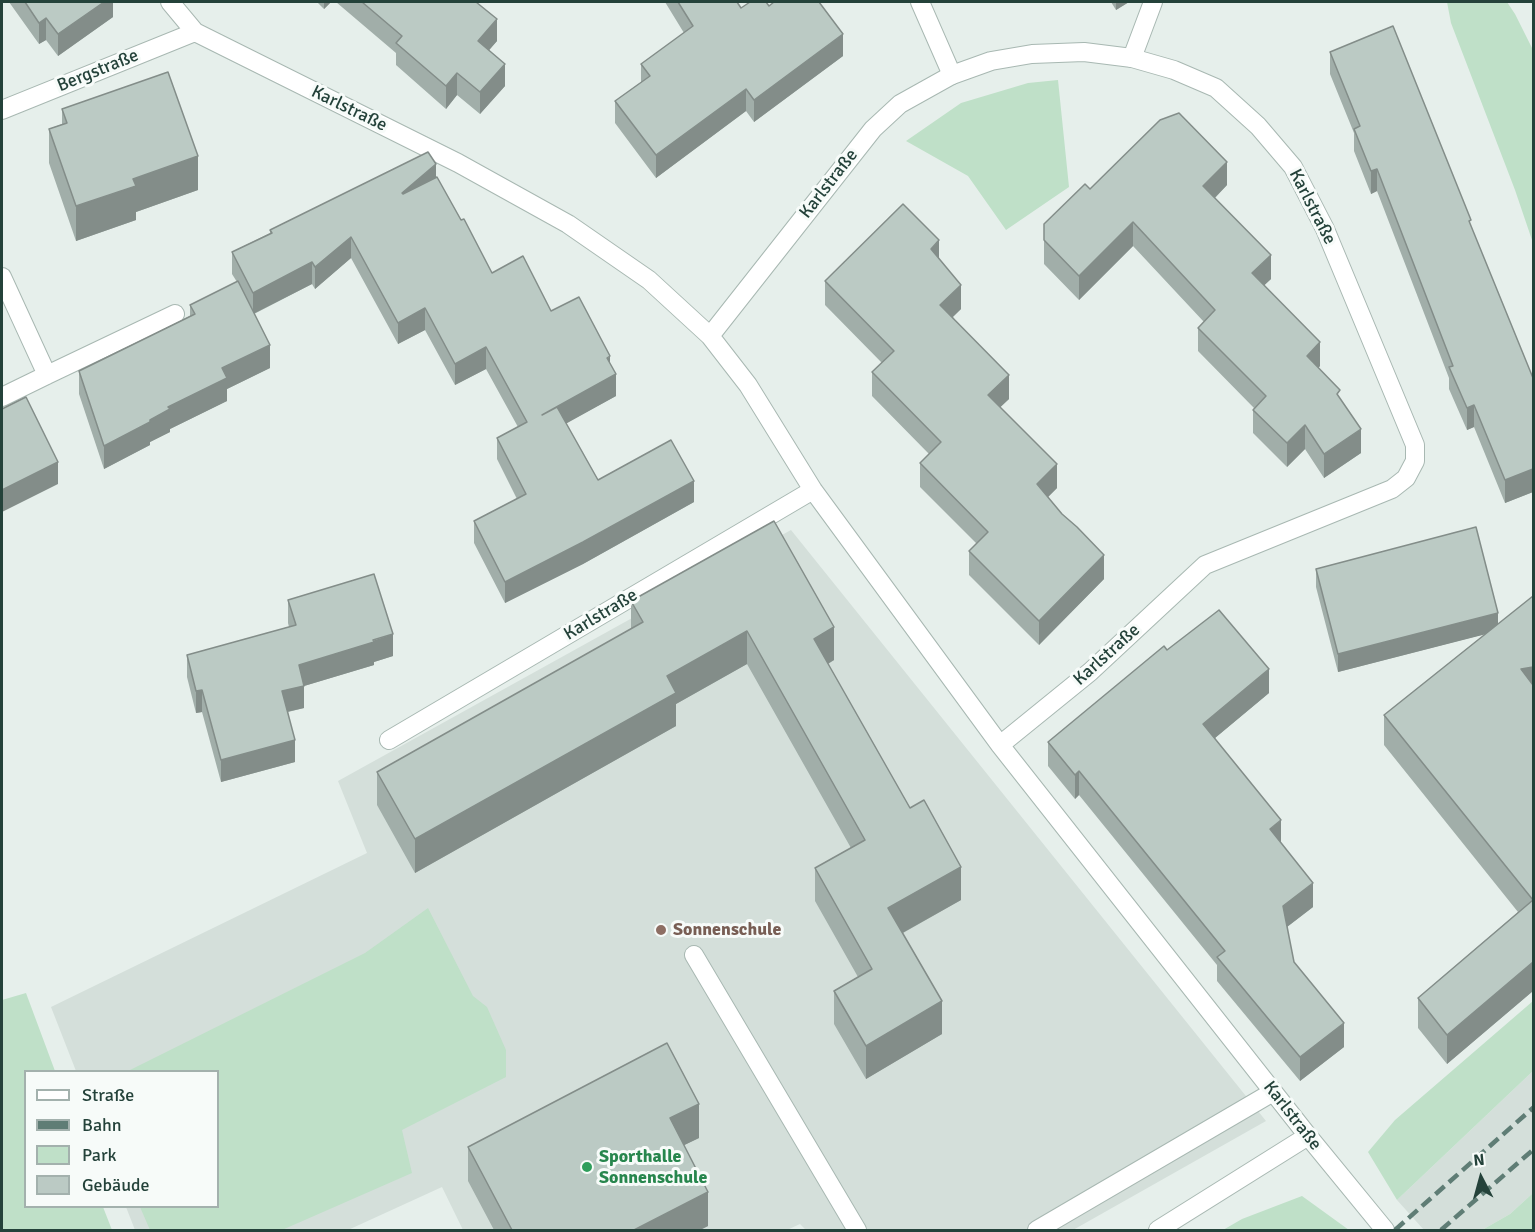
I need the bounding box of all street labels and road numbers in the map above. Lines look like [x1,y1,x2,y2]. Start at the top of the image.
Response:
street label: Bergstraße [54,45,142,97]
street label: Karlstraße [307,81,391,137]
street label: Karlstraße [795,145,863,223]
street label: Karlstraße [1284,166,1340,248]
street label: Karlstraße [560,585,642,645]
street label: Karlstraße [1069,620,1145,690]
street label: Karlstraße [1258,1077,1326,1155]

